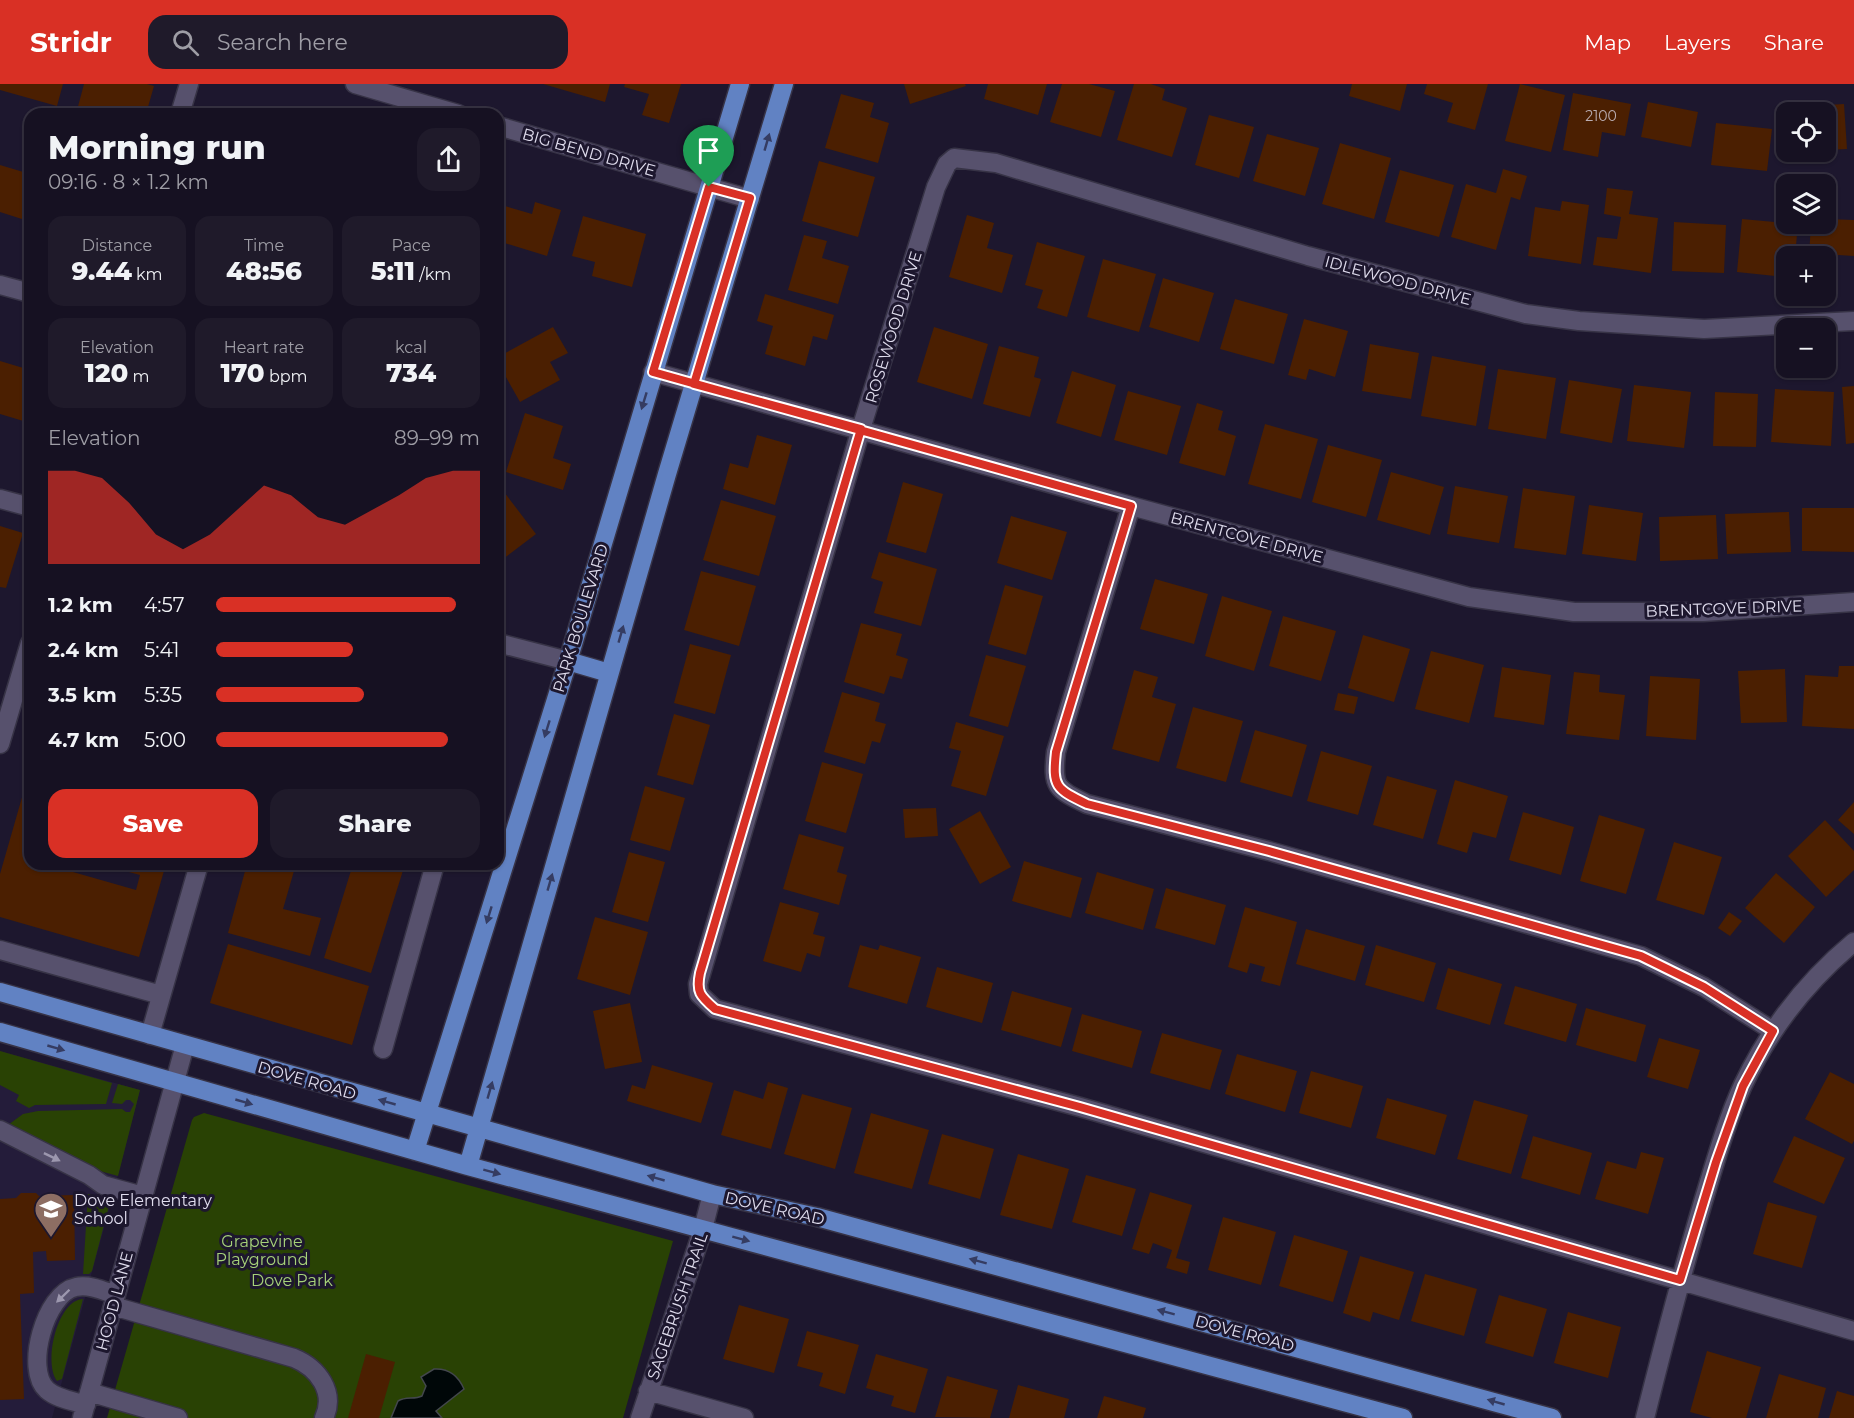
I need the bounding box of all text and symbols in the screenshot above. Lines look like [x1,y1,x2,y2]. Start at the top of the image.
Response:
search box [148,15,568,69]
text: Stridr [30,25,112,59]
icon: search [169,26,202,59]
text: Search here [217,29,348,56]
text: Map [1584,30,1631,55]
text: Layers [1664,30,1731,55]
text: Share [1764,30,1824,55]
map controls [1776,102,1836,378]
button: locate [1776,102,1836,162]
house number: 2100 [1585,107,1617,125]
street label: BIG BEND DRIVE [520,124,658,181]
pin [683,125,734,187]
text: Morning run [48,127,266,167]
button: share [417,128,480,191]
one-way arrow [763,133,772,151]
icon: arrive [692,134,725,167]
text: 09:16 · 8 × 1.2 km [48,170,209,194]
button: layers [1776,174,1836,234]
text: Distance [82,236,152,255]
text: Time [244,236,284,255]
text: Pace [391,236,431,255]
button: + [1776,246,1836,306]
street label: ROSEWOOD DRIVE [861,249,926,406]
street label: IDLEWOOD DRIVE [1323,252,1473,309]
text: 9.44 [71,255,132,287]
text: 48:56 [226,255,302,287]
text: 5:11 [371,255,415,287]
text: km [132,265,163,284]
text: /km [415,265,451,284]
button: − [1776,318,1836,378]
text: Elevation [80,338,154,357]
text: Heart rate [224,338,304,357]
text: kcal [395,338,427,357]
text: 120 [84,357,128,389]
text: 170 [220,357,265,389]
text: 734 [386,357,436,389]
text: m [128,367,150,386]
text: bpm [265,367,308,386]
one-way arrow [639,392,648,410]
text: Elevation [48,426,140,450]
text: 89–99 m [394,426,480,450]
street label: BRENTCOVE DRIVE [1169,508,1325,567]
street label: PARK BOULEVARD [549,542,612,695]
text: 1.2 km [48,593,113,617]
text: 4:57 [144,593,184,617]
street label: BRENTCOVE DRIVE [1645,596,1803,621]
one-way arrow [617,625,626,643]
text: 2.4 km [48,638,119,662]
text: 5:41 [144,638,180,662]
text: 3.5 km [48,683,117,707]
text: 5:35 [144,683,182,707]
one-way arrow [542,720,551,738]
text: 4.7 km [48,728,119,752]
text: 5:00 [144,728,186,752]
button: Save [48,789,258,858]
button: Share [270,789,480,858]
one-way arrow [546,873,555,891]
one-way arrow [484,906,493,924]
one-way arrow [47,1044,65,1053]
street label: DOVE ROAD [255,1057,358,1104]
one-way arrow [485,1080,495,1099]
one-way arrow [378,1097,396,1107]
one-way arrow [235,1098,253,1107]
one-way arrow [43,1153,60,1162]
one-way arrow [483,1168,501,1178]
one-way arrow [647,1173,665,1182]
street label: DOVE ROAD [723,1188,827,1229]
school or university icon: Dove Elementary School [33,1191,69,1238]
place label: Dove Elementary School [74,1191,212,1228]
street label: SAGEBRUSH TRAIL [643,1230,712,1382]
park label: Grapevine Playground [216,1232,308,1269]
one-way arrow [732,1235,750,1245]
street label: HOOD LANE [92,1249,137,1353]
one-way arrow [969,1255,987,1265]
park label: Dove Park [251,1271,333,1290]
one-way arrow [56,1289,70,1303]
one-way arrow [1157,1306,1175,1316]
street label: DOVE ROAD [1193,1311,1296,1356]
one-way arrow [1487,1397,1505,1406]

